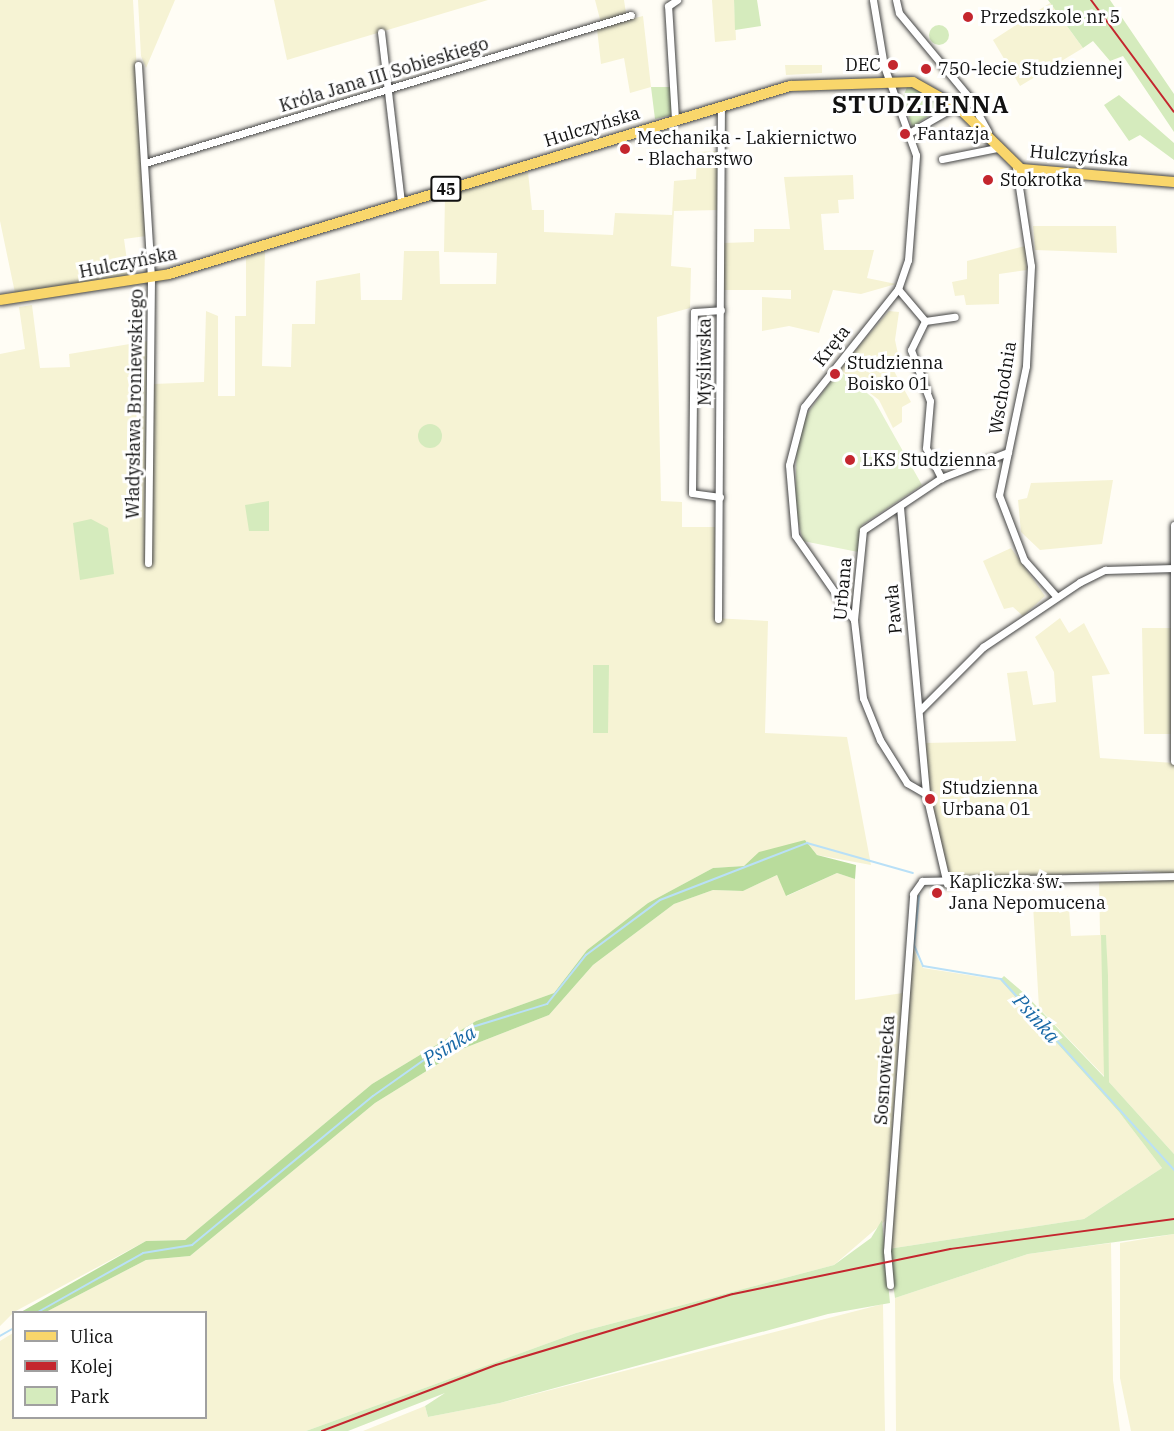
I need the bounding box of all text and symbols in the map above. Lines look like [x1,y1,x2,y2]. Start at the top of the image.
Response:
place label: Przedszkole nr 5 [980,6,1120,28]
marker: Przedszkole nr 5 [961,10,975,24]
street label: Króla Jana III Sobieskiego [277,33,491,117]
place label: DEC [845,54,881,76]
marker: DEC [886,58,900,72]
place label: 750-lecie Studziennej [938,58,1123,80]
marker: 750-lecie Studziennej [919,62,933,76]
district label: STUDZIENNA [832,91,1010,119]
street label: Hulczyńska [541,102,643,152]
place label: Fantazja [917,123,989,145]
marker: Fantazja [898,127,912,141]
place label: Mechanika - Lakiernictwo - Blacharstwo [637,128,857,170]
street label: Hulczyńska [1029,141,1129,171]
marker: Mechanika - Lakiernictwo - Blacharstwo [618,142,632,156]
place label: Stokrotka [1000,169,1082,191]
marker: Stokrotka [981,173,995,187]
road number: 45 [430,176,462,202]
street label: Hulczyńska [77,243,179,283]
street label: Władysława Broniewskiego [122,289,148,519]
street label: Myśliwska [694,318,716,406]
street label: Kręta [809,321,855,371]
street label: Wschodnia [985,340,1021,436]
place label: Studzienna Boisko 01 [847,353,943,395]
marker: Studzienna Boisko 01 [828,367,842,381]
place label: LKS Studzienna [862,449,996,471]
marker: LKS Studzienna [843,453,857,467]
street label: Urbana [829,557,857,621]
street label: Pawła [881,583,907,635]
place label: Studzienna Urbana 01 [942,778,1038,820]
marker: Studzienna Urbana 01 [923,792,937,806]
place label: Kapliczka św. Jana Nepomucena [949,872,1106,914]
marker: Kapliczka św. Jana Nepomucena [930,886,944,900]
water label: Psinka [1009,988,1065,1048]
street label: Sosnowiecka [870,1014,900,1126]
water label: Psinka [418,1019,480,1071]
legend [12,1311,207,1419]
text: Ulica [70,1325,113,1348]
text: Kolej [70,1355,113,1378]
text: Park [70,1385,109,1408]

